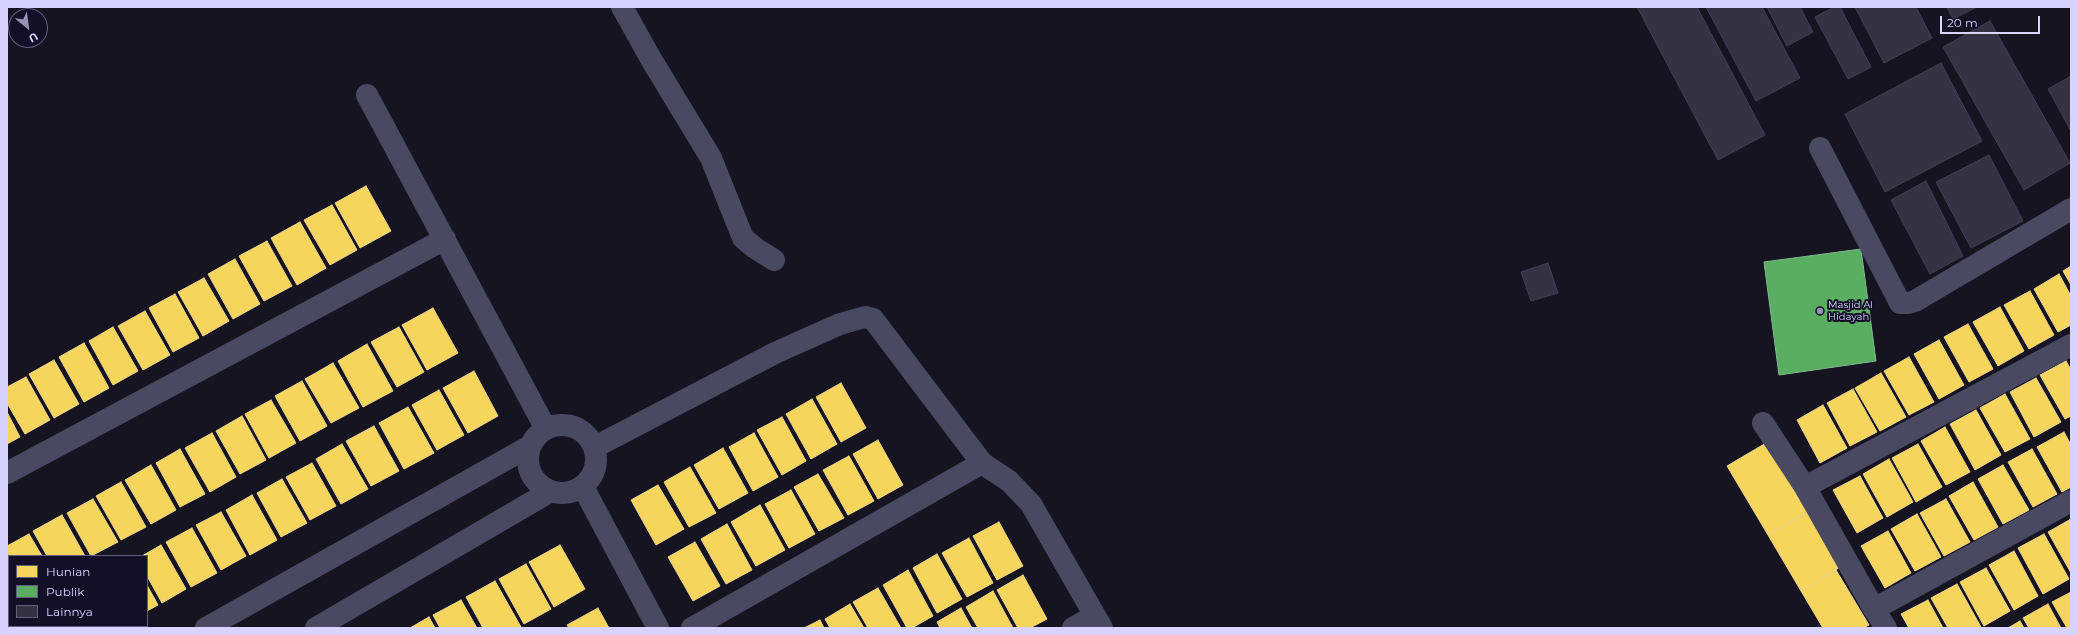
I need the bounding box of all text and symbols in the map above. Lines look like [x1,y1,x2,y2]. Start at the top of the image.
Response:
north arrow [8,8,48,48]
scale bar [1942,8,2042,34]
text: 20 m [1947,15,1978,30]
text: U [26,29,41,46]
place label: Masjid Al Hidayah [1828,299,1873,322]
marker: Masjid Al Hidayah [1815,306,1825,316]
legend [8,555,148,627]
text: Hunian [46,564,90,579]
text: Publik [46,584,84,599]
text: Lainnya [46,604,93,619]

